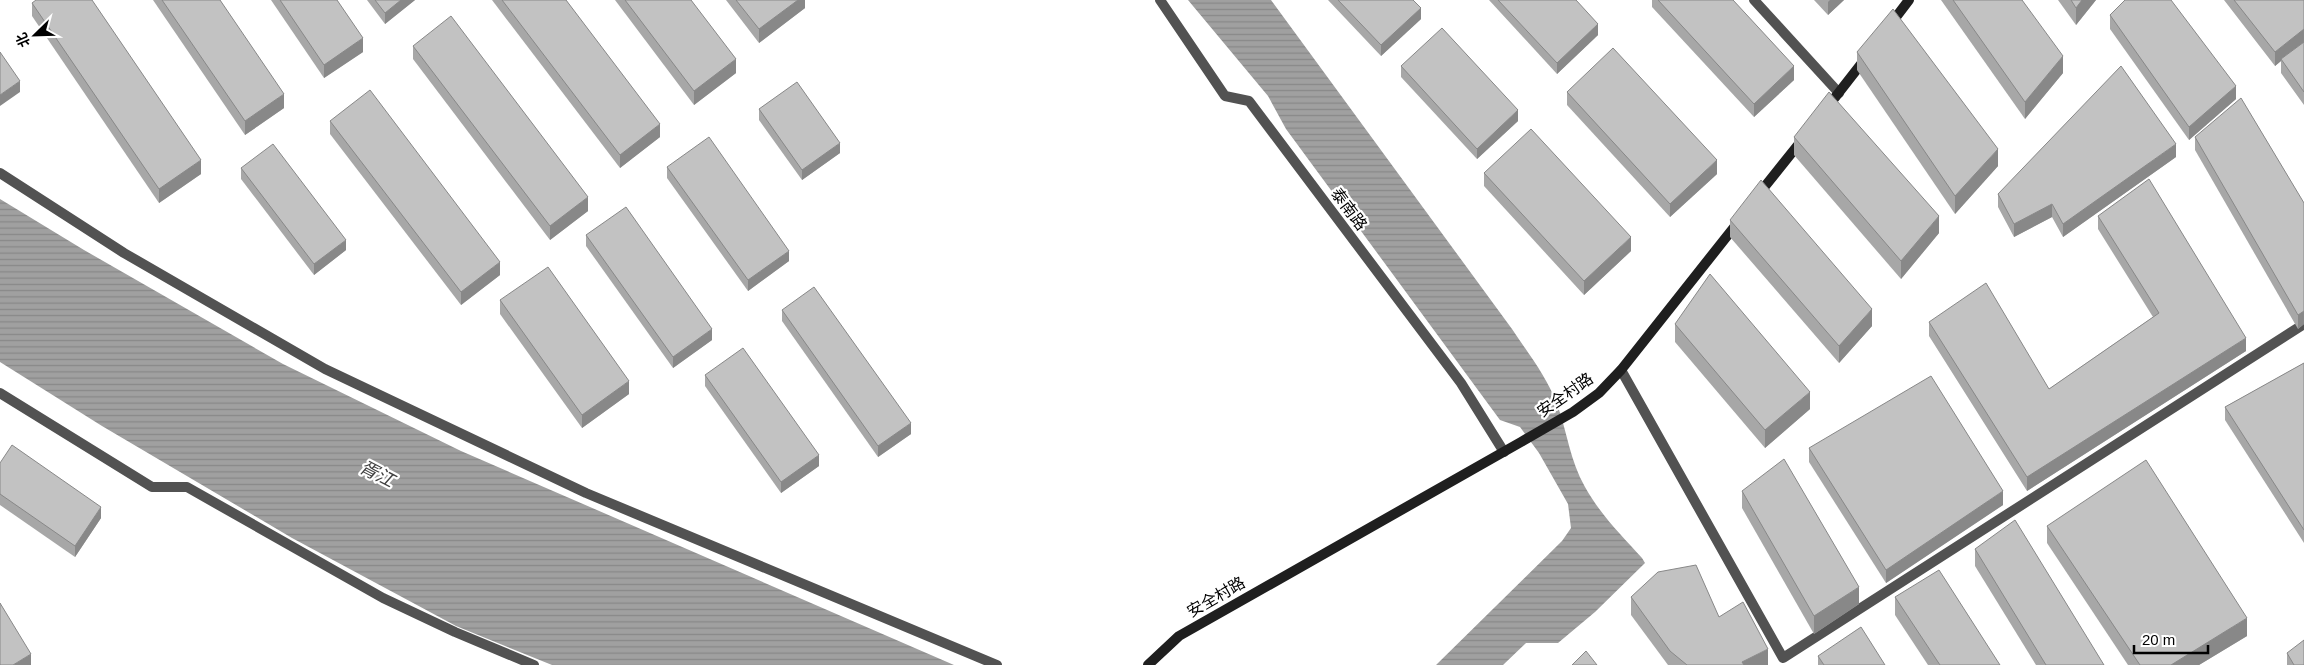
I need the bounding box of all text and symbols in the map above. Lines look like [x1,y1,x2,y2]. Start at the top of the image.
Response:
north arrow [10,10,60,60]
text: 北 [13,31,33,50]
street label: 泰南路 [1328,185,1370,233]
street label: 安全村路 [1534,370,1596,420]
water label: 胥江 [356,457,399,492]
street label: 安全村路 [1184,574,1248,620]
scale bar [2134,622,2208,654]
text: 20 m [2142,631,2175,648]

